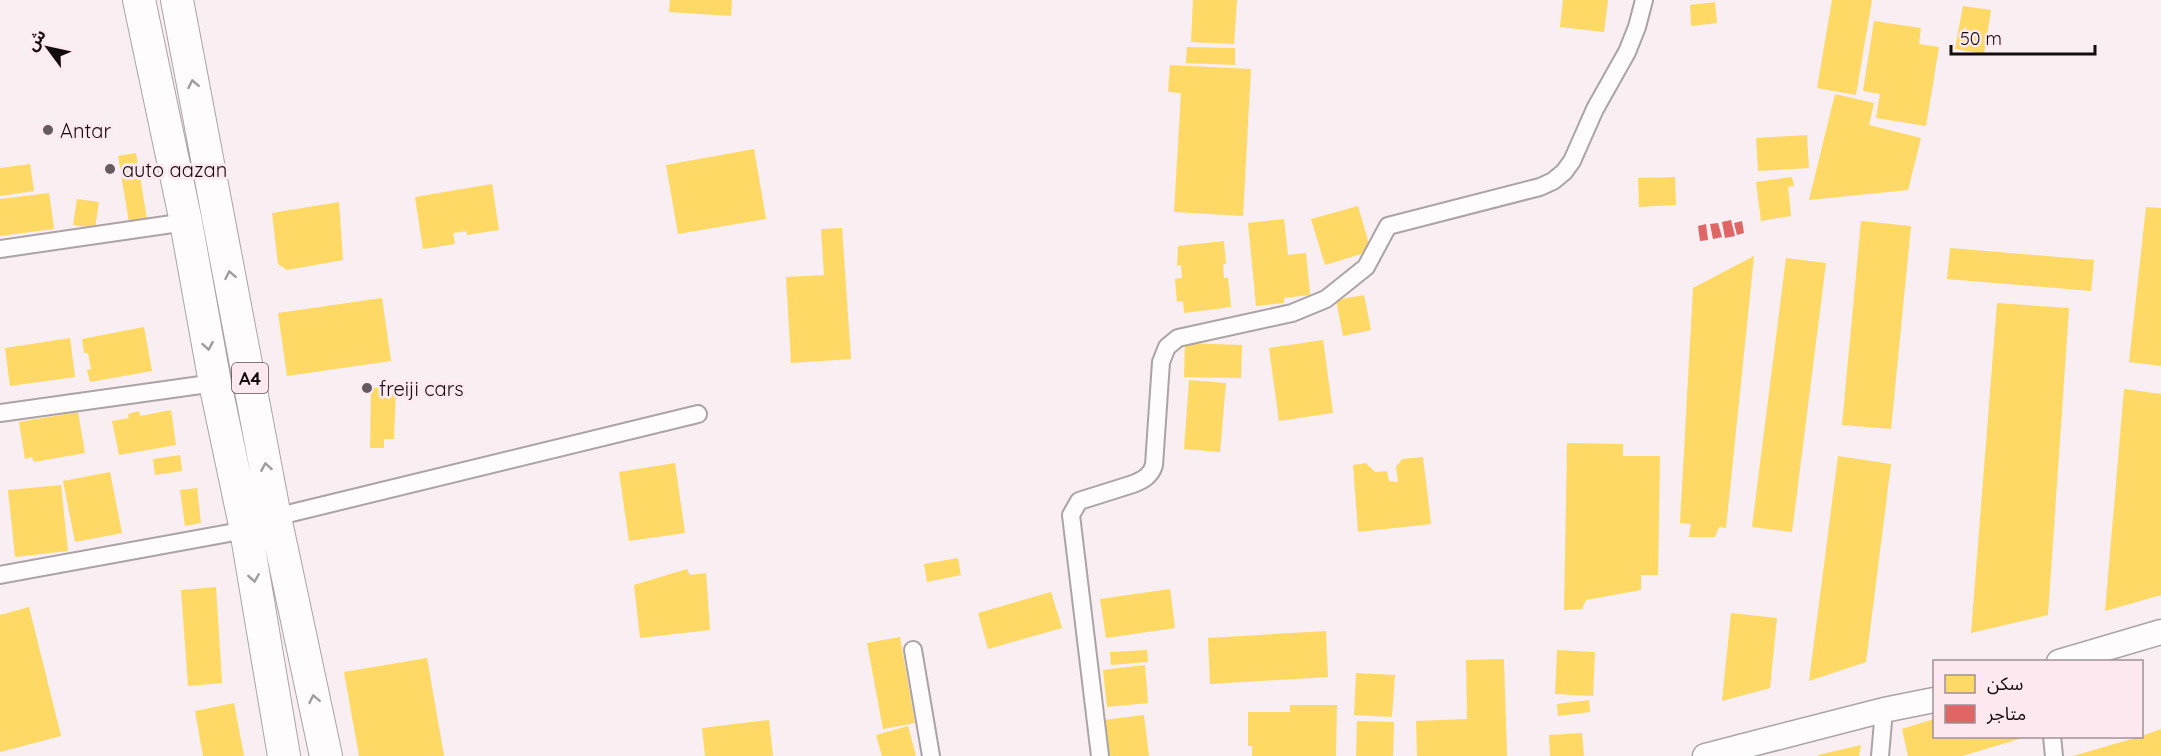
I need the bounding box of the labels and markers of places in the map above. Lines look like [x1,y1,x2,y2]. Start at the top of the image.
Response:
place label: Antar [60,118,111,143]
marker: Antar [41,123,55,137]
place label: auto aazan [122,157,227,182]
marker: auto aazan [103,162,117,176]
place label: freiji cars [379,376,464,401]
marker: freiji cars [360,381,374,395]

